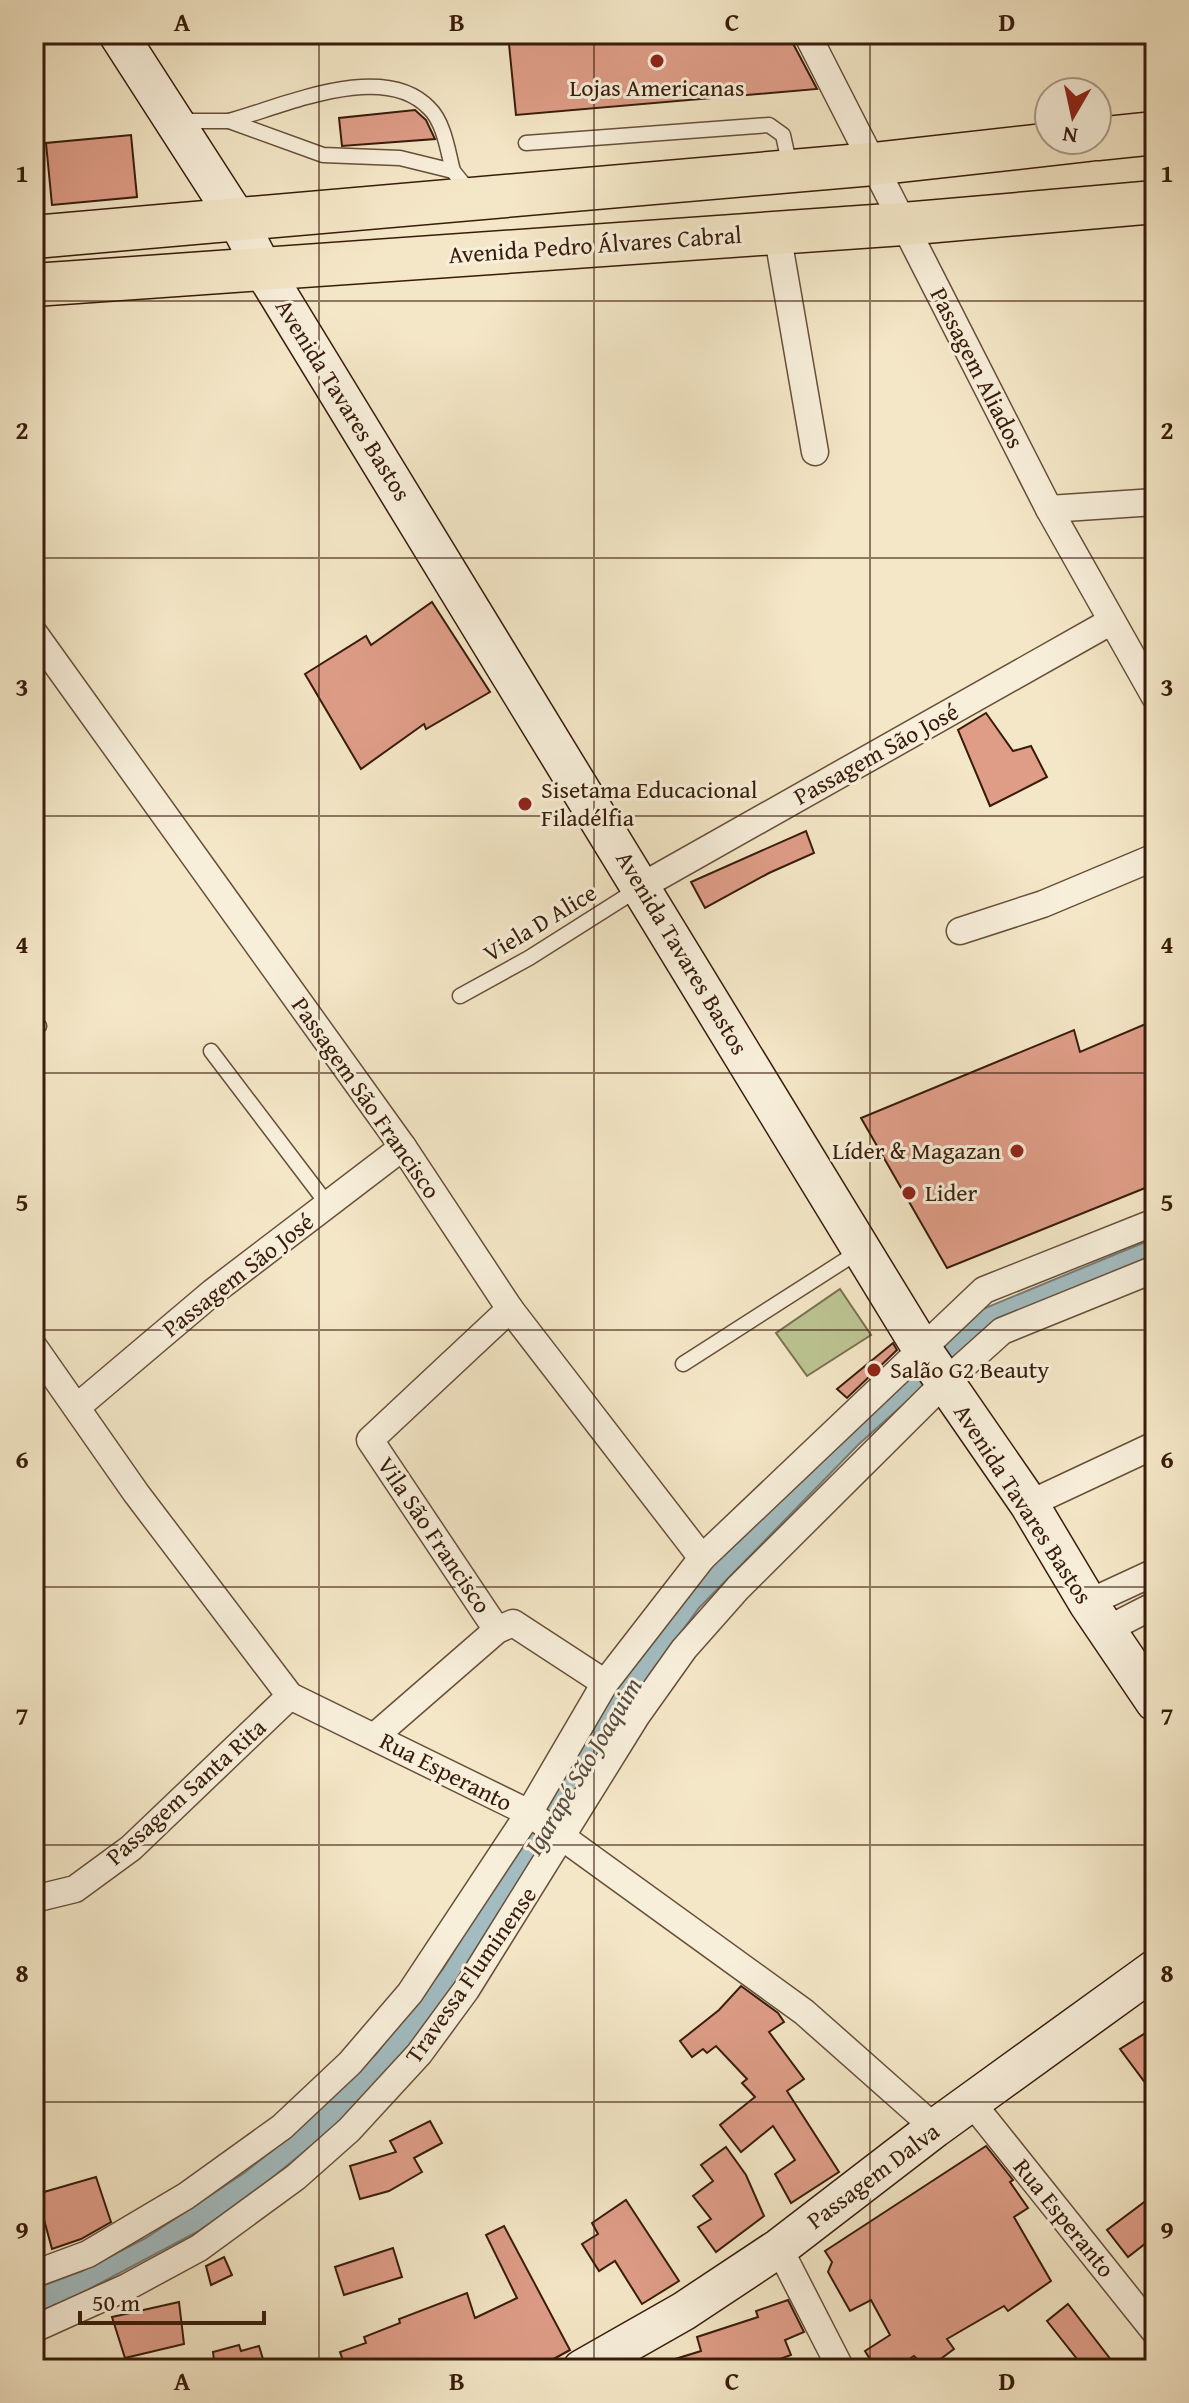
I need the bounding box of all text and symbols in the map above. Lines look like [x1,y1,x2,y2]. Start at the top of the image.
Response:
text: A [174,2,191,41]
text: B [449,2,465,41]
text: C [725,2,739,41]
text: D [999,2,1015,41]
marker: Lojas Americanas [648,52,666,70]
place label: Lojas Americanas [570,70,744,105]
north arrow [1033,76,1113,156]
text: N [1060,119,1080,153]
text: 1 [15,153,29,192]
text: 1 [1160,153,1174,192]
street label: Avenida Pedro Álvares Cabral [447,217,743,272]
street label: Passagem Aliados [922,281,1033,454]
street label: Avenida Tavares Bastos [267,292,420,508]
text: 2 [15,410,29,449]
text: 2 [1160,410,1174,449]
text: 3 [15,667,29,706]
text: 3 [1160,667,1174,706]
street label: Passagem São José [787,694,965,813]
place label: Sisetama Educacional Filadélfia [541,772,758,835]
marker: Sisetama Educacional Filadélfia [516,795,534,813]
street label: Avenida Tavares Bastos [608,844,757,1061]
street label: Viela D Alice [476,875,603,970]
text: 4 [15,924,29,963]
text: 4 [1160,924,1174,963]
street label: Passagem São Francisco [283,990,449,1206]
place label: Líder & Magazan [832,1133,1002,1168]
marker: Líder & Magazan [1008,1142,1026,1160]
place label: Lider [925,1175,978,1210]
text: 5 [15,1182,29,1221]
text: 5 [1160,1182,1174,1221]
marker: Lider [900,1184,918,1202]
street label: Passagem São José [154,1204,321,1345]
place label: Salão G2 Beauty [890,1352,1049,1387]
marker: Salão G2 Beauty [865,1361,883,1379]
street label: Avenida Tavares Bastos [945,1397,1101,1611]
text: 6 [15,1439,29,1478]
text: 6 [1160,1439,1174,1478]
street label: Vila São Francisco [369,1449,500,1620]
water label: Igarapé São Joaquim [514,1669,651,1862]
text: 7 [15,1696,29,1735]
text: 7 [1160,1696,1174,1735]
street label: Passagem Santa Rita [98,1710,274,1873]
street label: Rua Esperanto [374,1723,519,1820]
street label: Travessa Fluminense [396,1879,545,2070]
text: 8 [15,1953,29,1992]
text: 8 [1160,1953,1174,1992]
street label: Passagem Dalva [799,2114,947,2237]
street label: Rua Esperanto [1005,2151,1123,2285]
text: 9 [15,2210,29,2249]
text: 9 [1160,2210,1174,2249]
scale bar [80,2275,264,2325]
text: 50 m [92,2285,140,2320]
text: A [174,2361,191,2400]
text: B [449,2361,465,2400]
text: C [725,2361,739,2400]
text: D [999,2361,1015,2400]

